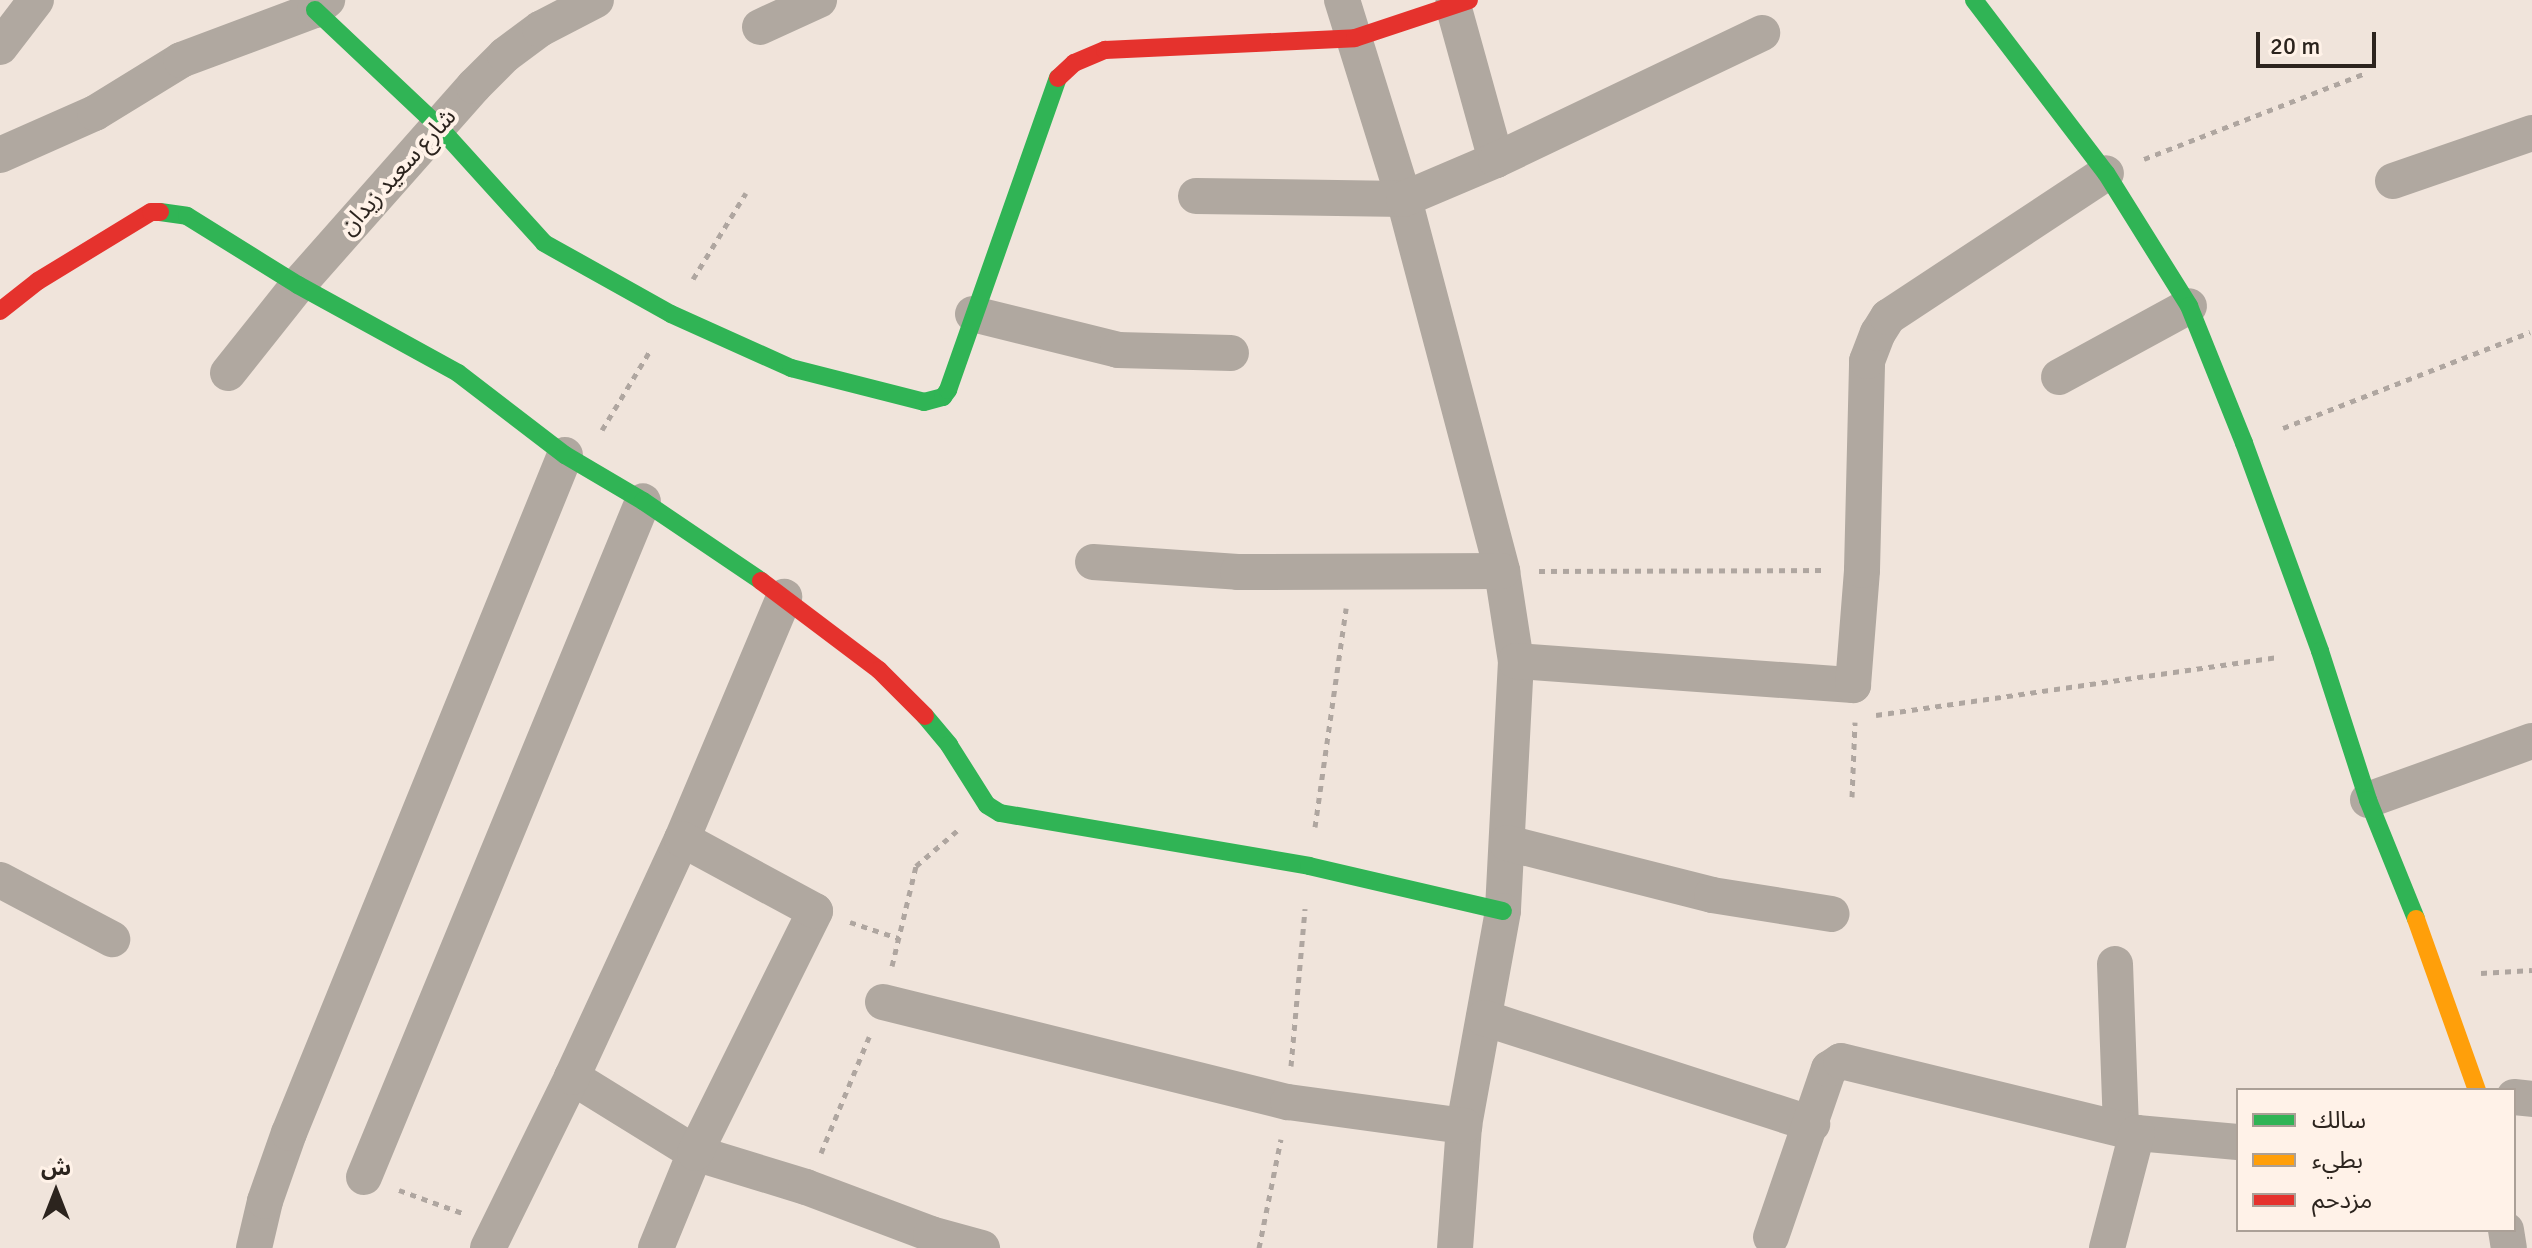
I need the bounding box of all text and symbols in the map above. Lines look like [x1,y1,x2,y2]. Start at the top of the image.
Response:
scale bar [2260,16,2380,66]
text: 20 m [2270,31,2320,61]
street label: شارع سعيد زيدان [334,103,462,241]
legend [2236,1088,2516,1232]
text: سالك [2312,1105,2366,1135]
text: بطيء [2312,1145,2363,1175]
north arrow [16,1152,96,1232]
text: ش [41,1154,71,1181]
text: مزدحم [2312,1185,2372,1215]

